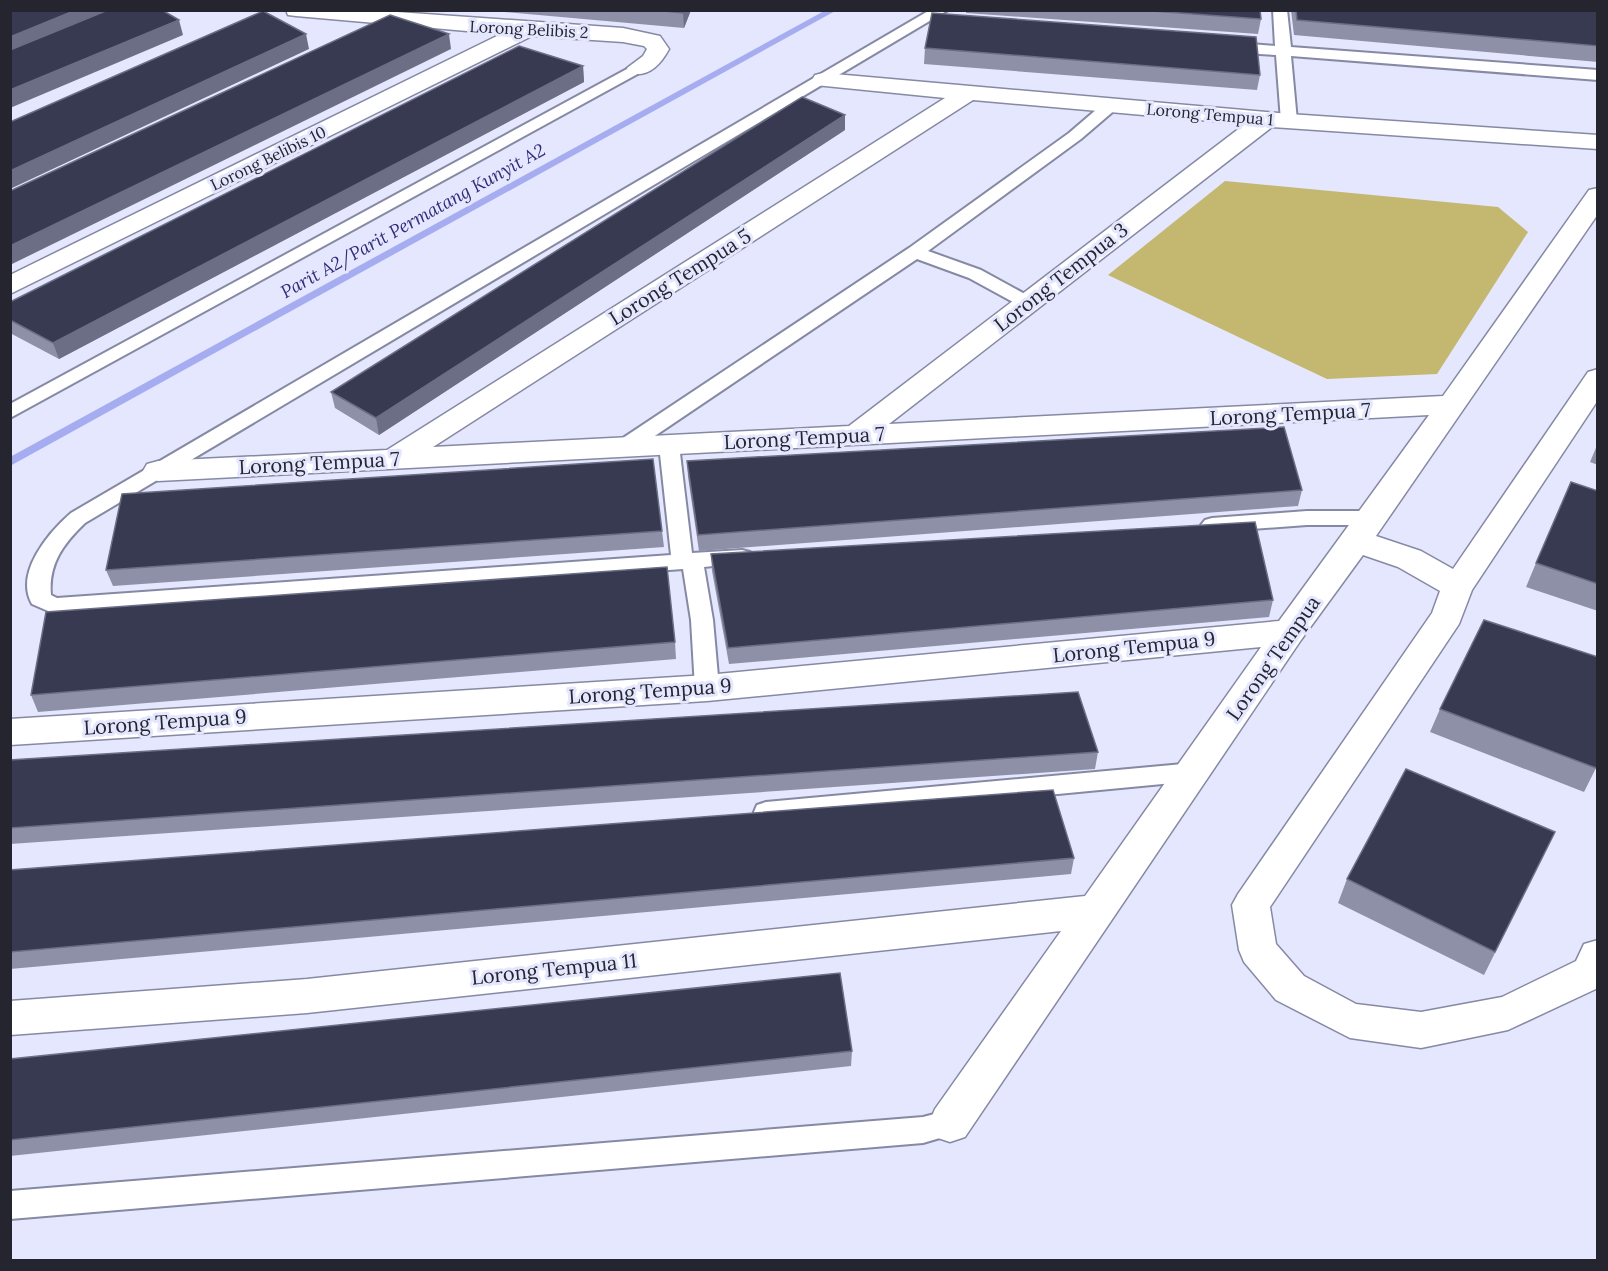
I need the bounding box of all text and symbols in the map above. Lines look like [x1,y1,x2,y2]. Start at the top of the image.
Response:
street label: Lorong Belibis 2 [469,16,589,42]
street label: Lorong Tempua 1 [1146,98,1274,130]
street label: Lorong Belibis 10 [207,121,329,195]
water label: Parit A2/Parit Permatang Kunyit A2 [277,138,549,303]
street label: Lorong Tempua 3 [989,217,1133,337]
street label: Lorong Tempua 5 [604,223,755,330]
street label: Lorong Tempua 7 [1209,397,1371,430]
street label: Lorong Tempua 7 [723,421,885,454]
street label: Lorong Tempua 7 [238,446,400,479]
street label: Lorong Tempua [1220,590,1325,725]
street label: Lorong Tempua 9 [1051,626,1217,667]
street label: Lorong Tempua 9 [568,672,732,709]
street label: Lorong Tempua 9 [83,703,247,740]
street label: Lorong Tempua 11 [470,947,638,990]

